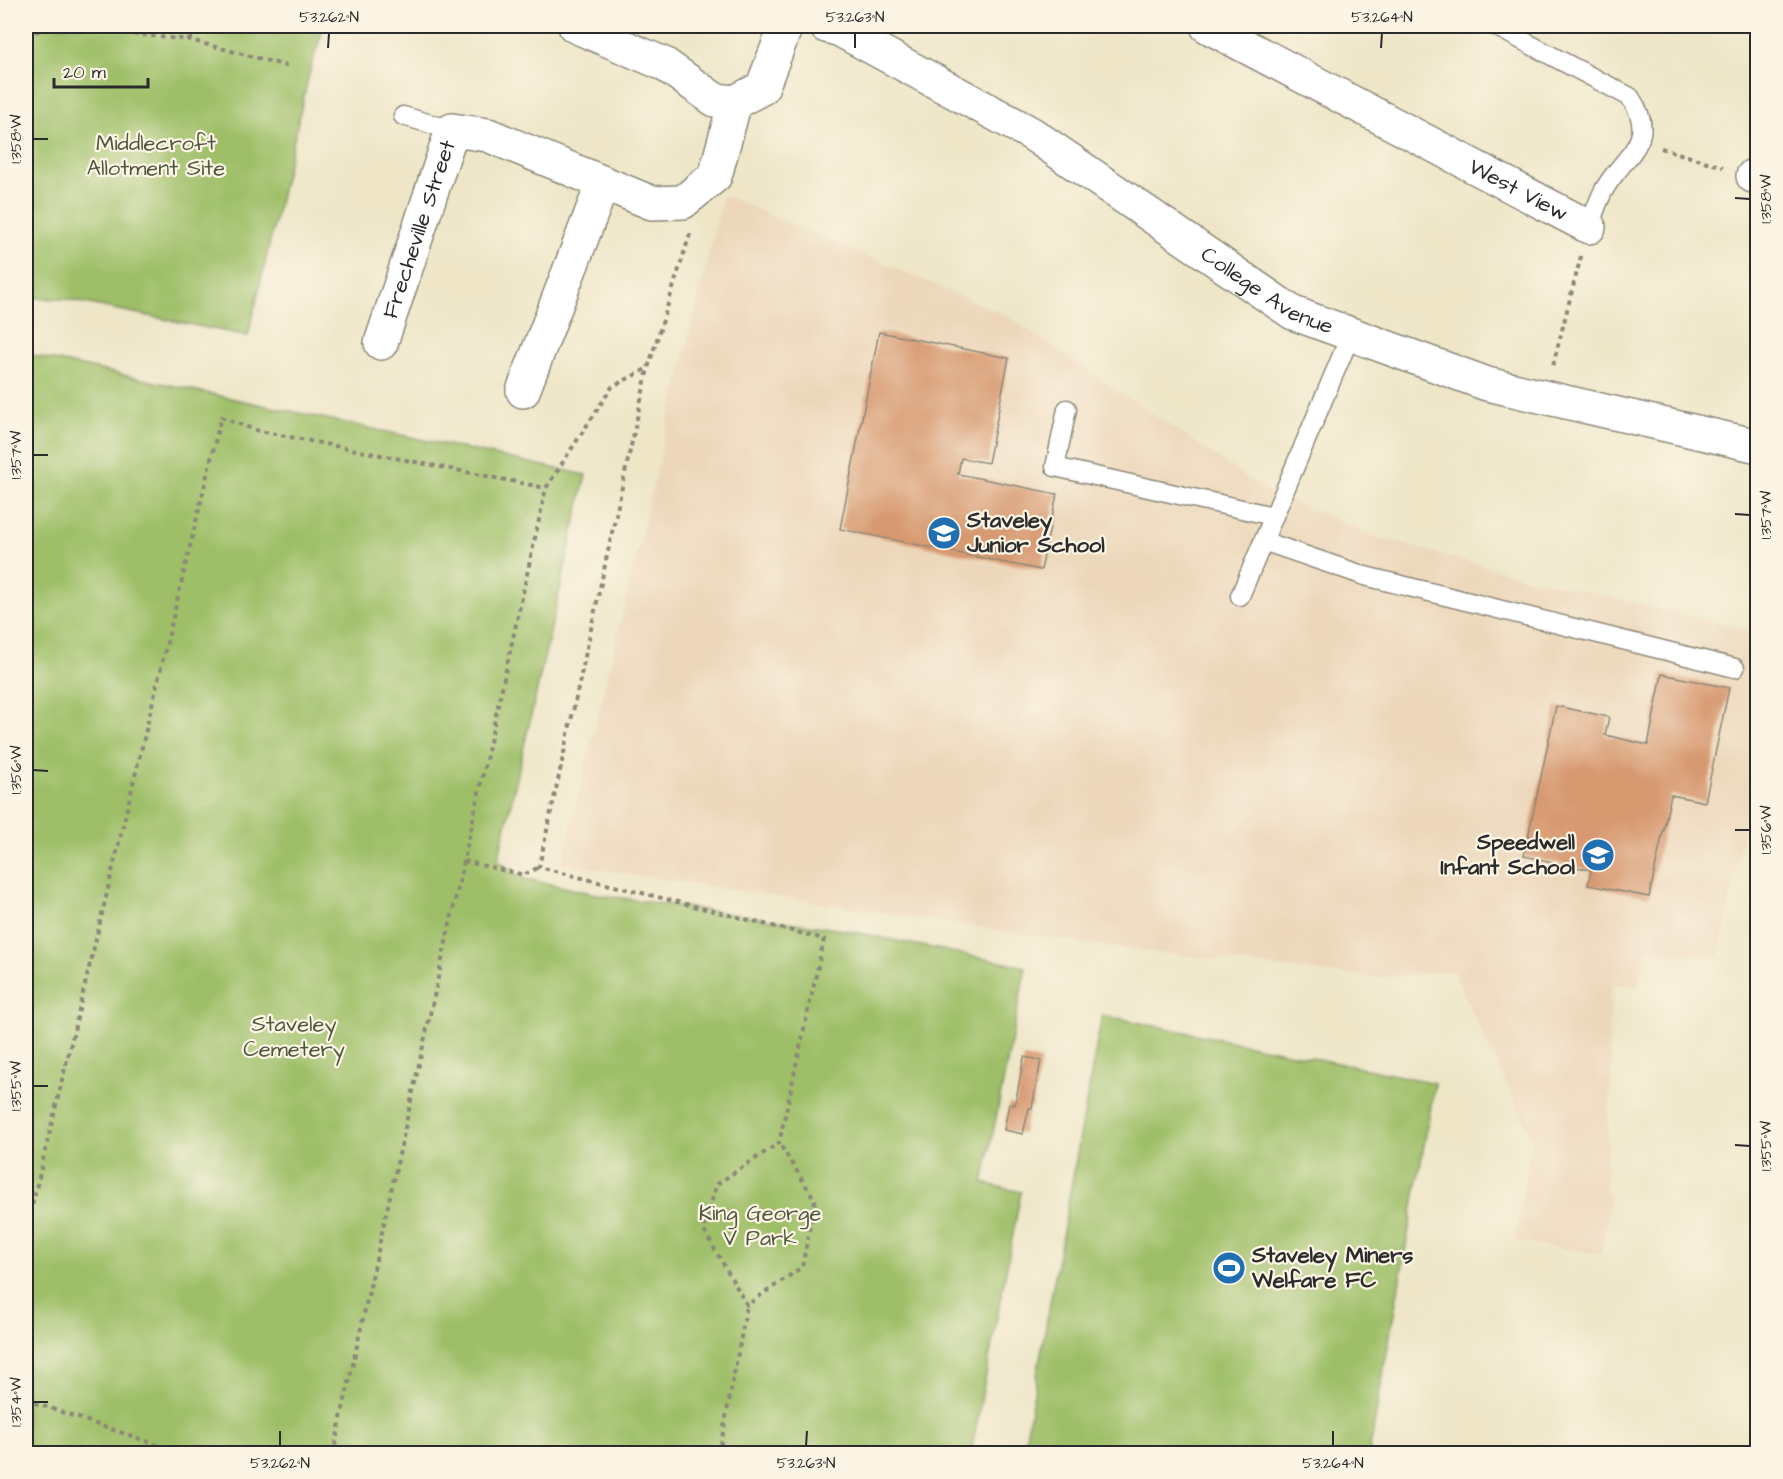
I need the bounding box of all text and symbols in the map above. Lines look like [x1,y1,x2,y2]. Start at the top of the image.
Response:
text: 53.262°N [299,7,359,28]
text: 53.263°N [826,7,884,28]
text: 53.264°N [1351,7,1413,28]
scale bar [54,51,148,89]
text: 20 m [63,60,106,85]
text: 1.358°W [6,114,27,164]
park label: Middlecroft Allotment Site [87,128,225,184]
street label: Frecheville Street [375,136,463,322]
street label: West View [1463,151,1574,229]
text: 1.358°W [1756,174,1777,224]
street label: College Avenue [1195,239,1338,342]
text: 1.357°W [6,431,27,479]
text: 1.357°W [1756,491,1777,539]
place label: Staveley Junior School [966,505,1105,561]
school or university icon: Staveley Junior School [926,515,962,551]
text: 1.356°W [6,745,27,795]
text: 1.356°W [1756,805,1777,855]
place label: Speedwell Infant School [1441,827,1576,883]
school or university icon: Speedwell Infant School [1580,837,1616,873]
park label: Staveley Cemetery [243,1009,345,1066]
text: 1.355°W [6,1061,27,1111]
text: 1.355°W [1756,1121,1777,1171]
park label: King George V Park [699,1198,821,1254]
place label: Staveley Miners Welfare FC [1251,1240,1413,1296]
sports icon: Staveley Miners Welfare FC [1211,1250,1247,1286]
text: 1.354°W [6,1377,27,1427]
text: 53.262°N [250,1453,310,1474]
text: 53.263°N [777,1453,835,1474]
text: 53.264°N [1302,1453,1364,1474]

